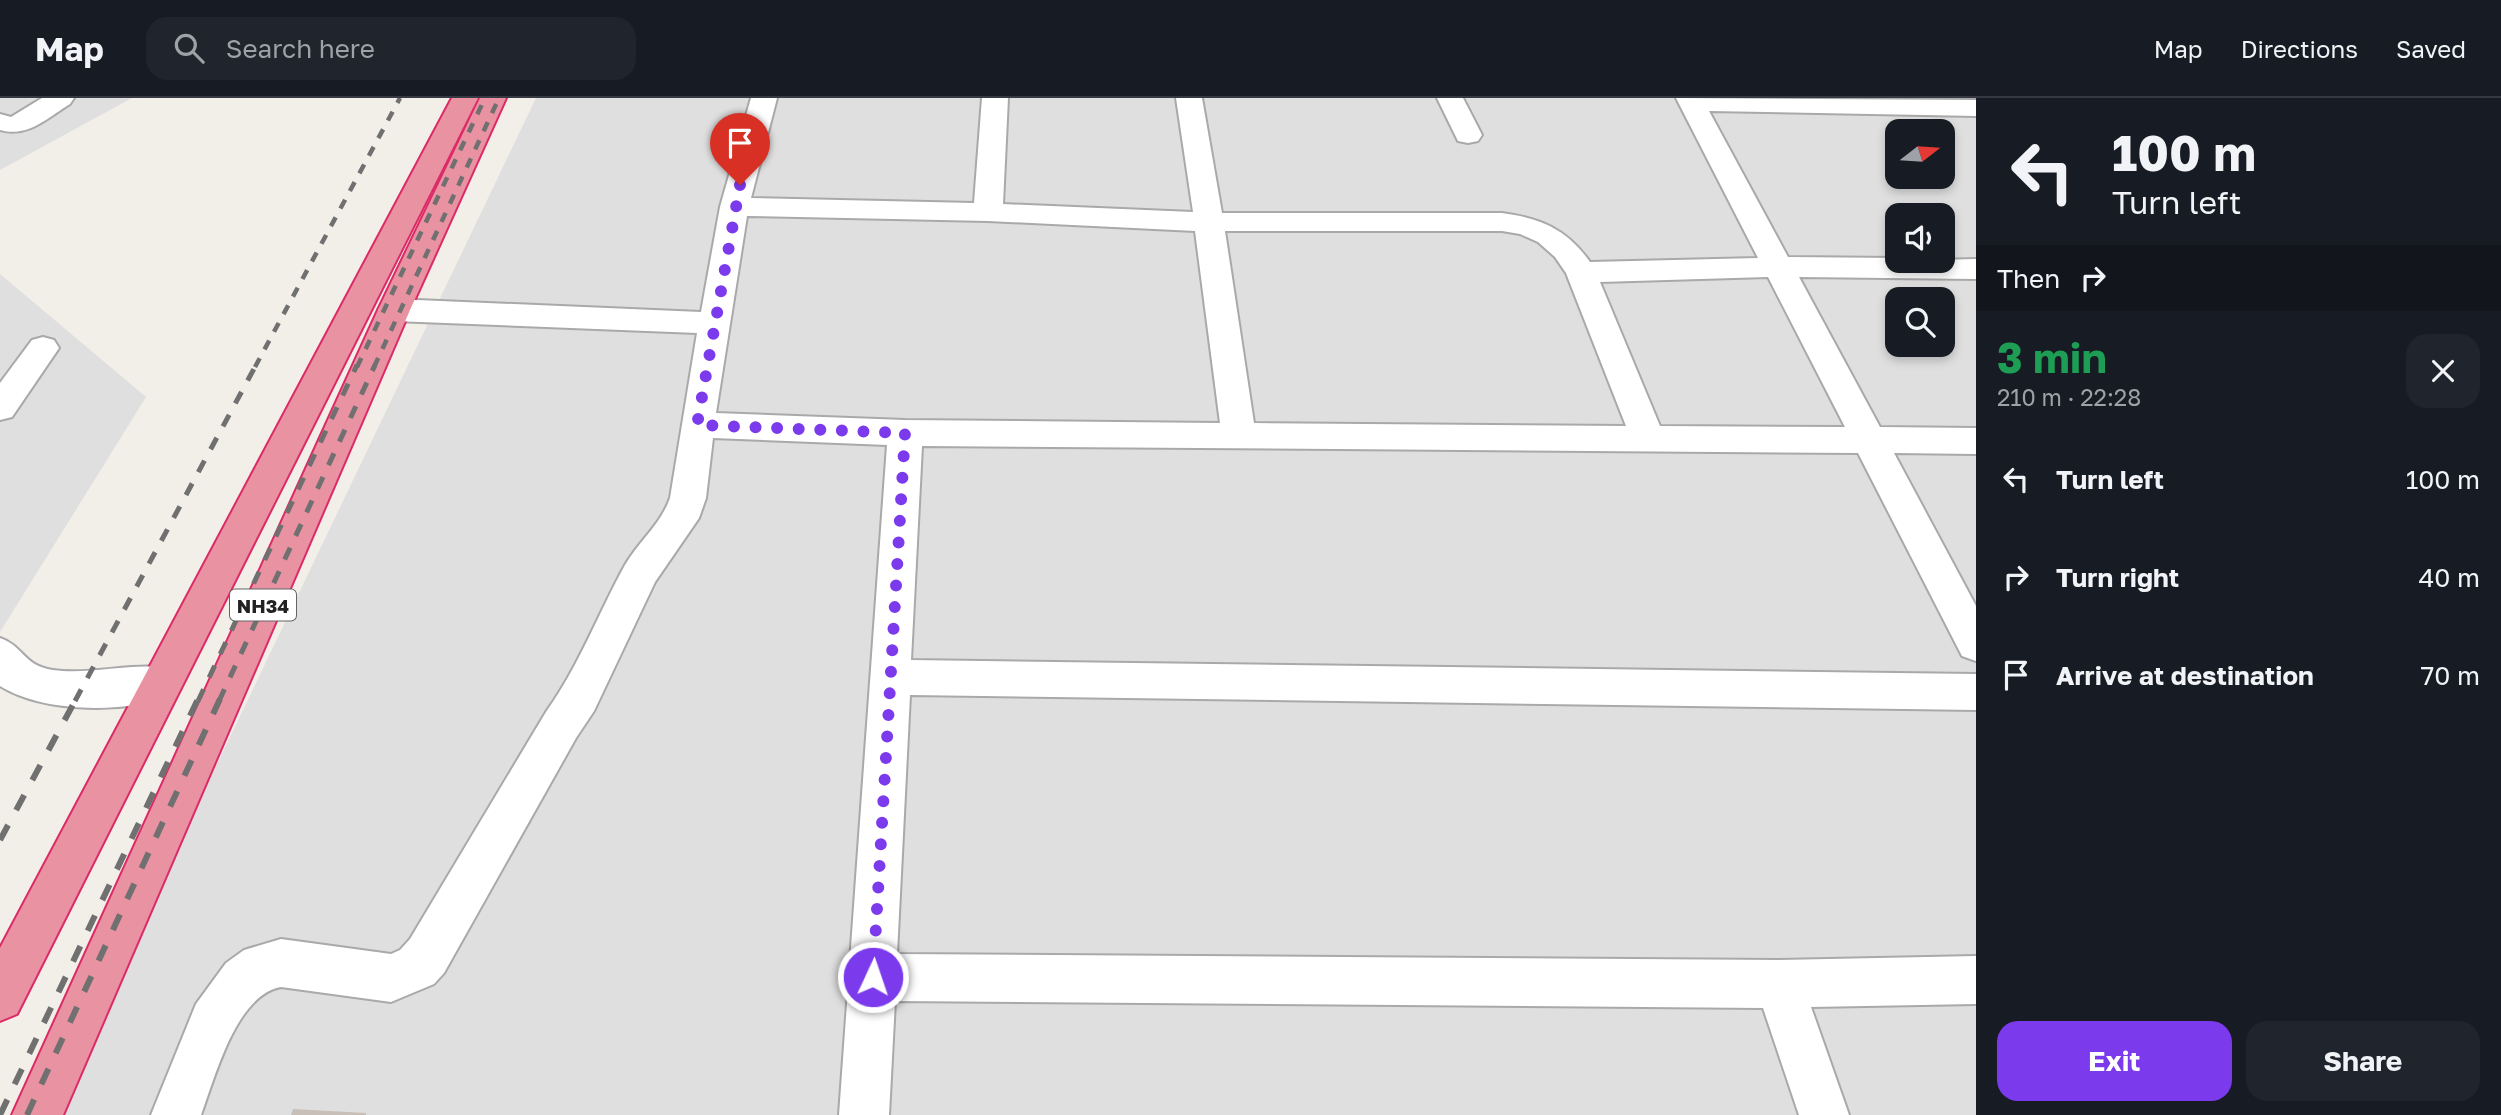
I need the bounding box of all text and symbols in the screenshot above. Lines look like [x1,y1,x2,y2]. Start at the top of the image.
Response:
search box [146,17,636,80]
text: Map [35,29,104,68]
icon: search [170,29,208,67]
text: Search here [226,33,375,64]
text: Map [2154,34,2203,63]
text: Directions [2241,34,2358,63]
text: Saved [2396,34,2466,63]
pin [710,113,770,185]
north arrow [1885,119,1955,189]
map controls [1885,119,1955,357]
text: 100 m [2112,123,2256,182]
icon: arrive [721,124,759,162]
icon: left [1997,126,2088,217]
text: Turn left [2112,183,2241,221]
button: sound [1885,203,1955,273]
icon: right [2074,259,2112,297]
text: Then [1997,263,2060,294]
button: search [1885,287,1955,357]
text: 3 min [1997,332,2107,382]
button: close [2406,334,2480,408]
text: 210 m · 22:28 [1997,383,2141,411]
icon: left [1997,460,2035,498]
text: Turn left [2056,464,2164,495]
text: 100 m [2406,464,2480,495]
icon: right [1997,558,2035,596]
text: Turn right [2056,562,2179,593]
text: 40 m [2419,562,2480,593]
road number: NH34 [230,590,296,620]
icon: arrive [1997,656,2035,694]
text: Arrive at destination [2056,660,2314,691]
text: 70 m [2421,660,2480,691]
position arrow [836,940,910,1014]
button: Exit [1997,1021,2232,1101]
button: Share [2246,1021,2480,1101]

